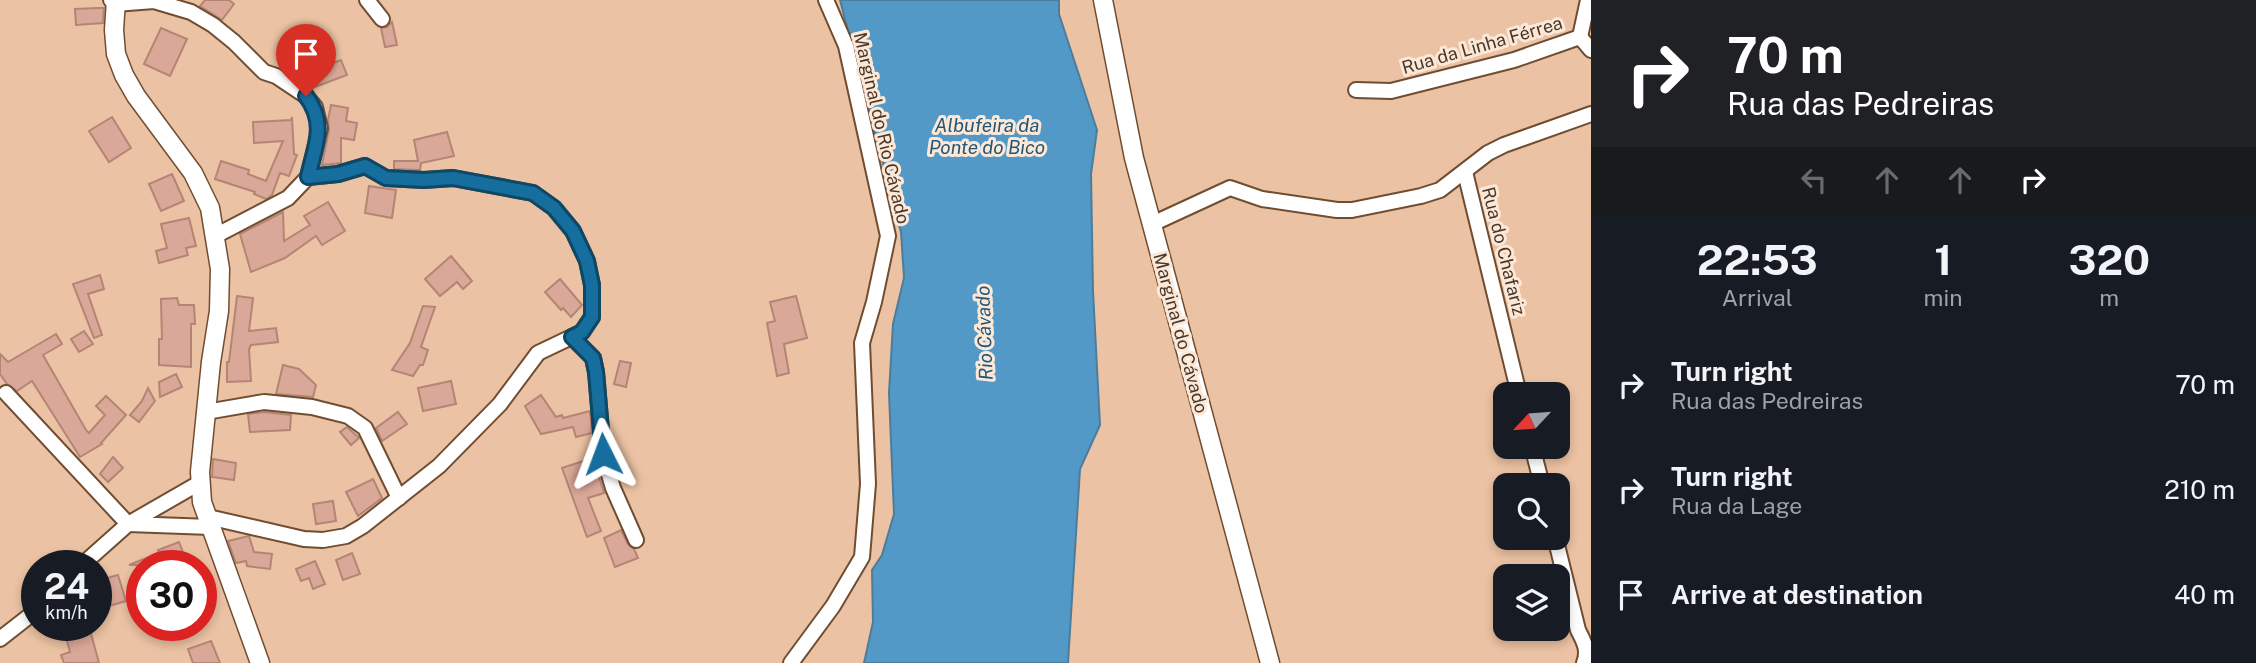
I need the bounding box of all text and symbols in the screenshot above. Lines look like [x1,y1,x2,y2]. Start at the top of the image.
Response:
street label: Rua da Linha Férrea [1399,12,1565,78]
pin [276,24,336,96]
text: 70 m [1727,26,1844,84]
icon: right [1612,28,1703,119]
street label: Marginal do Rio Cávado [850,30,914,226]
icon: arrive [287,35,325,73]
text: Rua das Pedreiras [1727,85,1994,122]
water label: Albufeira da Ponte do Bico [929,114,1045,158]
icon: left [1795,161,1833,199]
icon: ahead [1868,161,1906,199]
icon: ahead [1941,161,1979,199]
icon: right [2014,161,2052,199]
street label: Rua do Chafariz [1478,185,1530,317]
text: 22:53 [1697,235,1818,284]
text: 1 [1934,235,1952,284]
text: 320 [2068,235,2150,284]
street label: Marginal do Cávado [1149,251,1213,415]
text: Arrival [1722,284,1793,311]
text: min [1924,284,1963,311]
text: m [2099,284,2119,311]
water label: Rio Cávado [971,285,997,381]
text: Turn right [1671,356,1793,387]
icon: right [1612,366,1650,404]
text: 70 m [2175,369,2235,400]
north arrow [1493,382,1570,458]
map controls [1493,382,1570,641]
text: Rua das Pedreiras [1671,387,1863,414]
position arrow [566,417,640,491]
text: Turn right [1671,461,1793,492]
icon: right [1612,471,1650,509]
button: search [1493,473,1570,550]
text: 210 m [2164,474,2235,505]
text: Rua da Lage [1671,492,1802,519]
speed limit sign: 30 [126,550,217,641]
button: layers [1493,564,1570,641]
text: 24 [44,566,89,607]
icon: arrive [1612,576,1650,614]
text: Arrive at destination [1671,579,1923,610]
text: 40 m [2174,579,2235,610]
text: km/h [45,602,88,623]

